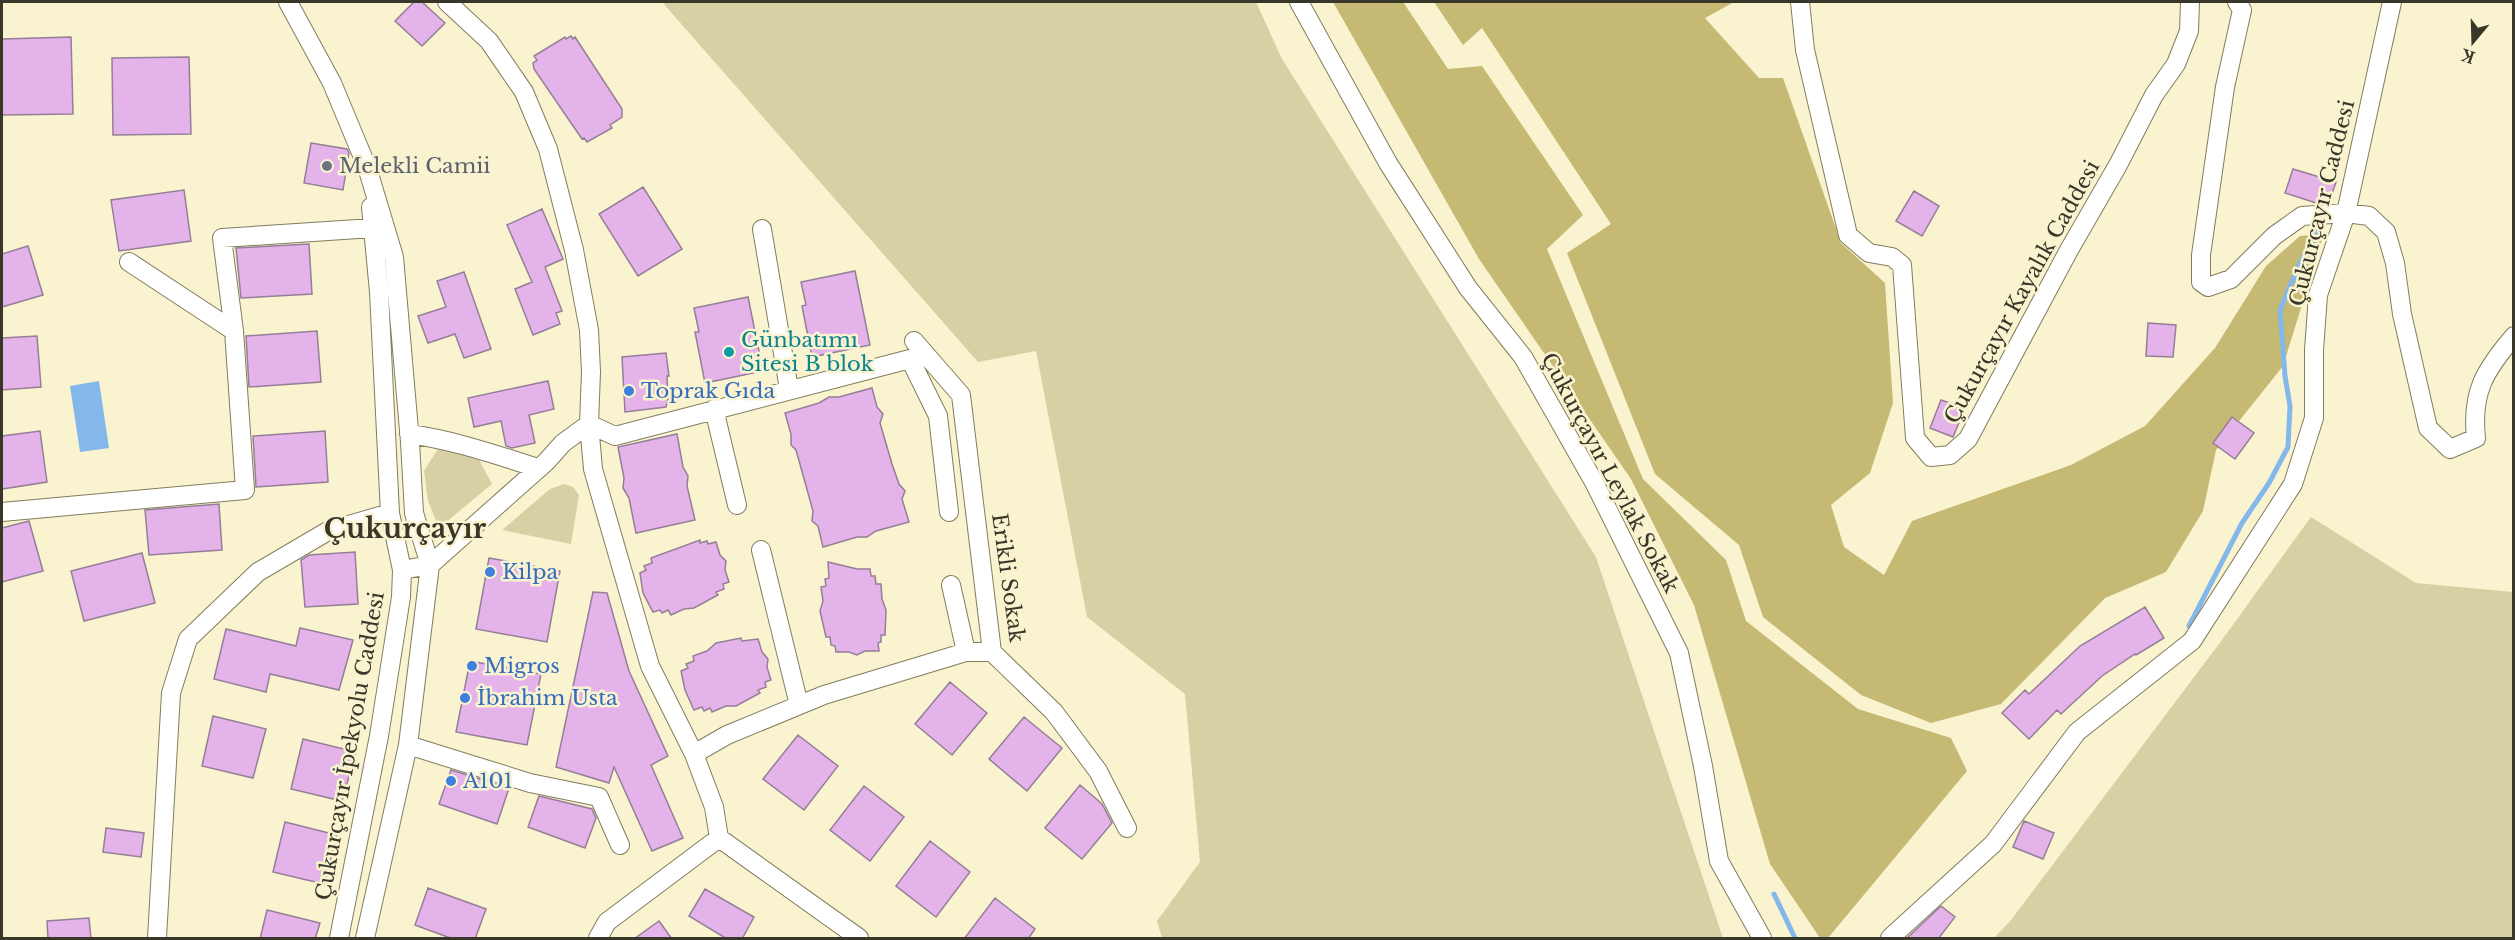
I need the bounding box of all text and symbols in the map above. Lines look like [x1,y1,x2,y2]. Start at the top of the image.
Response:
north arrow [2443,12,2503,72]
text: K [2458,44,2478,68]
street label: Çukurçayır Caddesi [2284,97,2360,309]
place label: Melekli Camii [339,153,491,179]
street label: Çukurçayır Kayalık Caddesi [1939,156,2105,428]
marker: Melekli Camii [320,159,334,173]
place label: Günbatımı Sitesi B blok [741,327,874,377]
marker: Günbatımı Sitesi B blok [722,345,736,359]
street label: Çukurçayır Leylak Sokak [1536,348,1685,598]
place label: Toprak Gıda [641,378,775,404]
marker: Toprak Gıda [622,384,636,398]
district label: Çukurçayır [324,512,487,545]
street label: Erikli Sokak [986,512,1030,644]
place label: Kilpa [502,559,559,585]
marker: Kilpa [483,565,497,579]
street label: Çukurçayır İpekyolu Caddesi [310,590,390,902]
place label: Migros [484,653,560,679]
marker: Migros [465,659,479,673]
place label: İbrahim Usta [477,685,618,711]
marker: İbrahim Usta [458,691,472,705]
place label: A101 [462,768,513,794]
marker: A101 [444,774,458,788]

